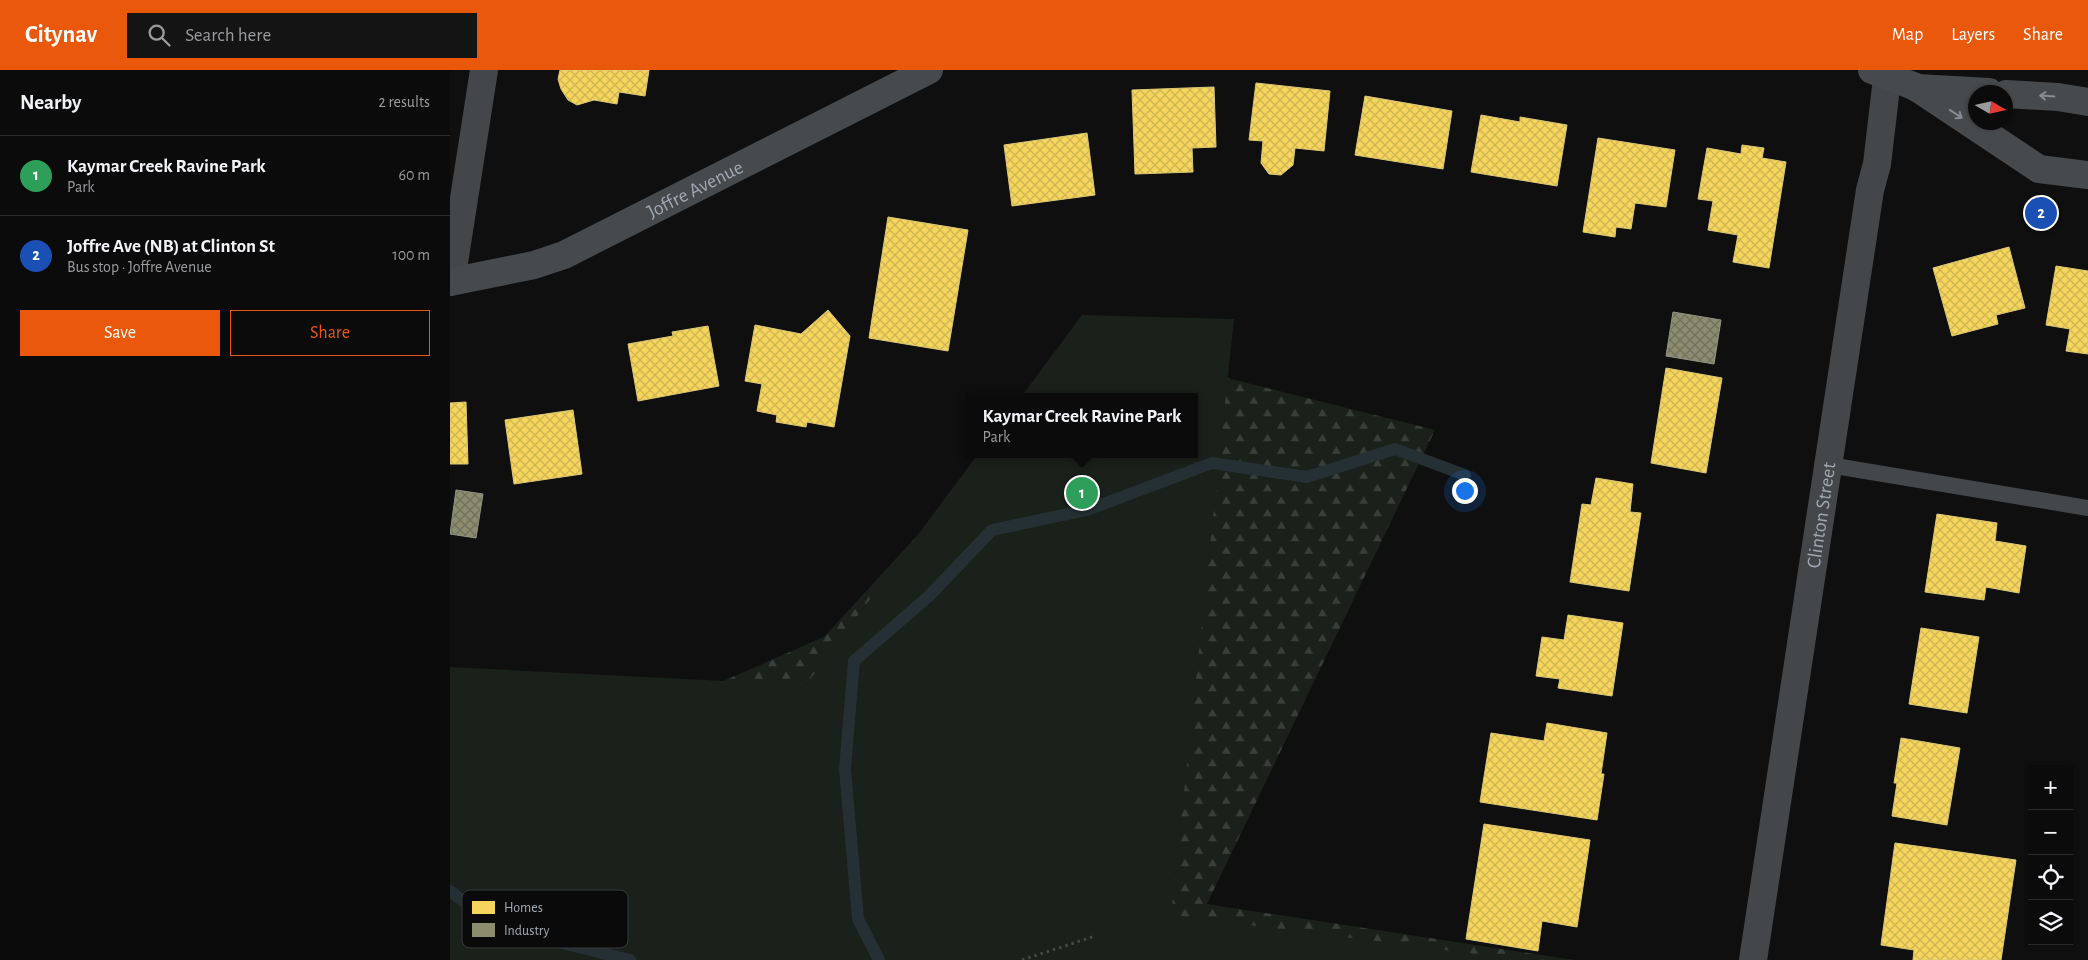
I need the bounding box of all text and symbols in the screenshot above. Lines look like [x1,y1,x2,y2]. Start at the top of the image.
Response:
search box [127,13,477,58]
icon: search [145,21,173,49]
text: Citynav [25,23,97,47]
text: Search here [185,26,271,45]
text: Map [1892,26,1923,44]
text: Layers [1951,26,1995,44]
text: Share [2023,26,2063,44]
north arrow [1968,85,2013,130]
text: Nearby [20,92,81,113]
one-way arrow [2039,92,2055,101]
text: 2 results [378,94,430,110]
one-way arrow [1949,110,1963,120]
text: Kaymar Creek Ravine Park [67,157,266,176]
street label: Joffre Avenue [644,157,746,222]
text: 1 [33,167,39,183]
text: 60 m [399,167,430,183]
text: Park [67,179,95,195]
pin: 2 [2025,194,2057,232]
text: Joffre Ave (NB) at Clinton St [67,237,275,256]
text: 2 [32,247,40,263]
text: 100 m [392,247,430,263]
text: Bus stop · Joffre Avenue [67,259,212,275]
button: Save [20,310,220,356]
button: Share [230,310,430,356]
popup [966,393,1198,458]
text: Kaymar Creek Ravine Park [983,407,1181,426]
text: Park [983,429,1010,445]
street label: Clinton Street [1804,460,1840,570]
pin: 1 [1066,474,1098,512]
your location [1452,478,1478,504]
map controls [2028,765,2073,945]
button: + [2028,765,2073,810]
button: − [2028,810,2073,855]
button: locate [2028,855,2073,900]
legend [462,890,628,948]
button: layers [2028,900,2073,945]
text: Homes [504,901,543,915]
text: Industry [504,924,550,938]

